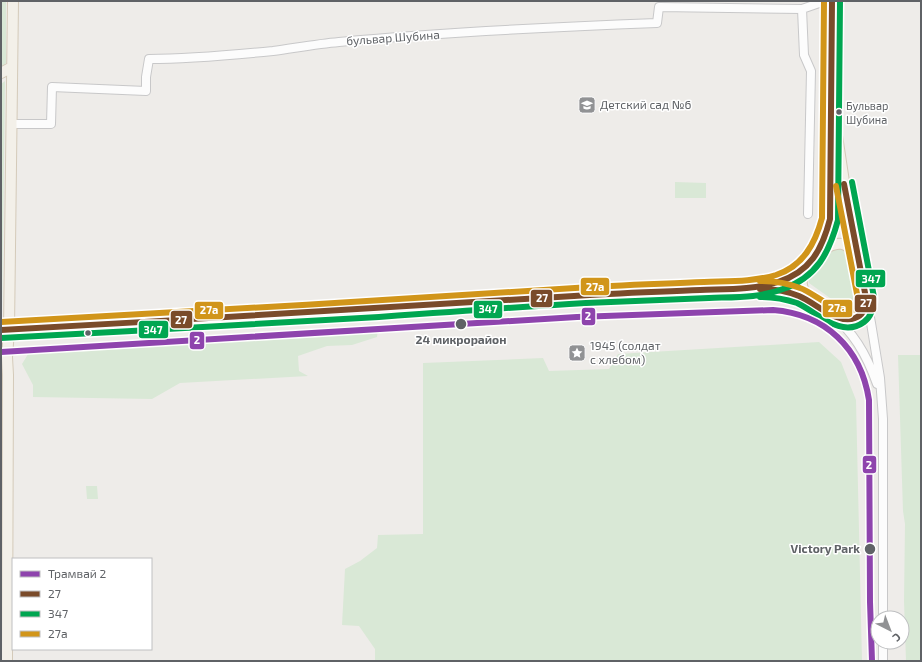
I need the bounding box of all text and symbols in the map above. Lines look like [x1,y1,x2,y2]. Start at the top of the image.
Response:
street label: бульвар Шубина [346,27,440,48]
school or university icon: Детский сад №6 [577,95,597,115]
place label: Детский сад №6 [600,97,692,111]
place label: Бульвар Шубина [846,99,888,127]
marker: Бульвар Шубина [834,107,844,117]
line badge: 347 [855,269,886,288]
text: 347 [861,272,881,285]
line badge: 27а [580,277,610,296]
text: 27а [586,280,604,293]
line badge: 27 [530,289,553,308]
text: 27 [536,291,548,304]
line badge: 27 [854,294,877,313]
text: 27 [860,296,872,309]
line badge: 27а [822,299,853,318]
line badge: 347 [473,300,503,319]
line badge: 27а [194,301,224,320]
text: 27а [828,301,846,314]
text: 347 [478,302,498,315]
text: 27а [200,303,218,316]
line badge: 2 [581,307,596,326]
text: 2 [585,309,591,322]
line badge: 27 [170,310,193,329]
text: 27 [175,313,187,326]
marker: 24 микрорайон [454,317,468,331]
line badge: 347 [138,320,169,339]
text: 347 [143,323,163,336]
unlabelled marker [83,328,93,338]
line badge: 2 [189,331,205,350]
place label: 24 микрорайон [416,332,506,346]
text: 2 [194,333,200,346]
place label: 1945 (солдат с хлебом) [590,338,661,366]
place icon: 1945 (солдат с хлебом) [567,343,587,363]
line badge: 2 [862,455,877,474]
text: 2 [866,458,872,471]
place label: Victory Park [791,541,860,556]
marker: Victory Park [863,542,877,556]
legend [12,558,152,650]
text: Трамвай 2 [48,566,107,580]
text: 27 [48,586,61,600]
text: 347 [48,606,68,620]
north arrow [870,610,910,650]
text: 27а [48,626,68,640]
text: С [890,631,904,645]

